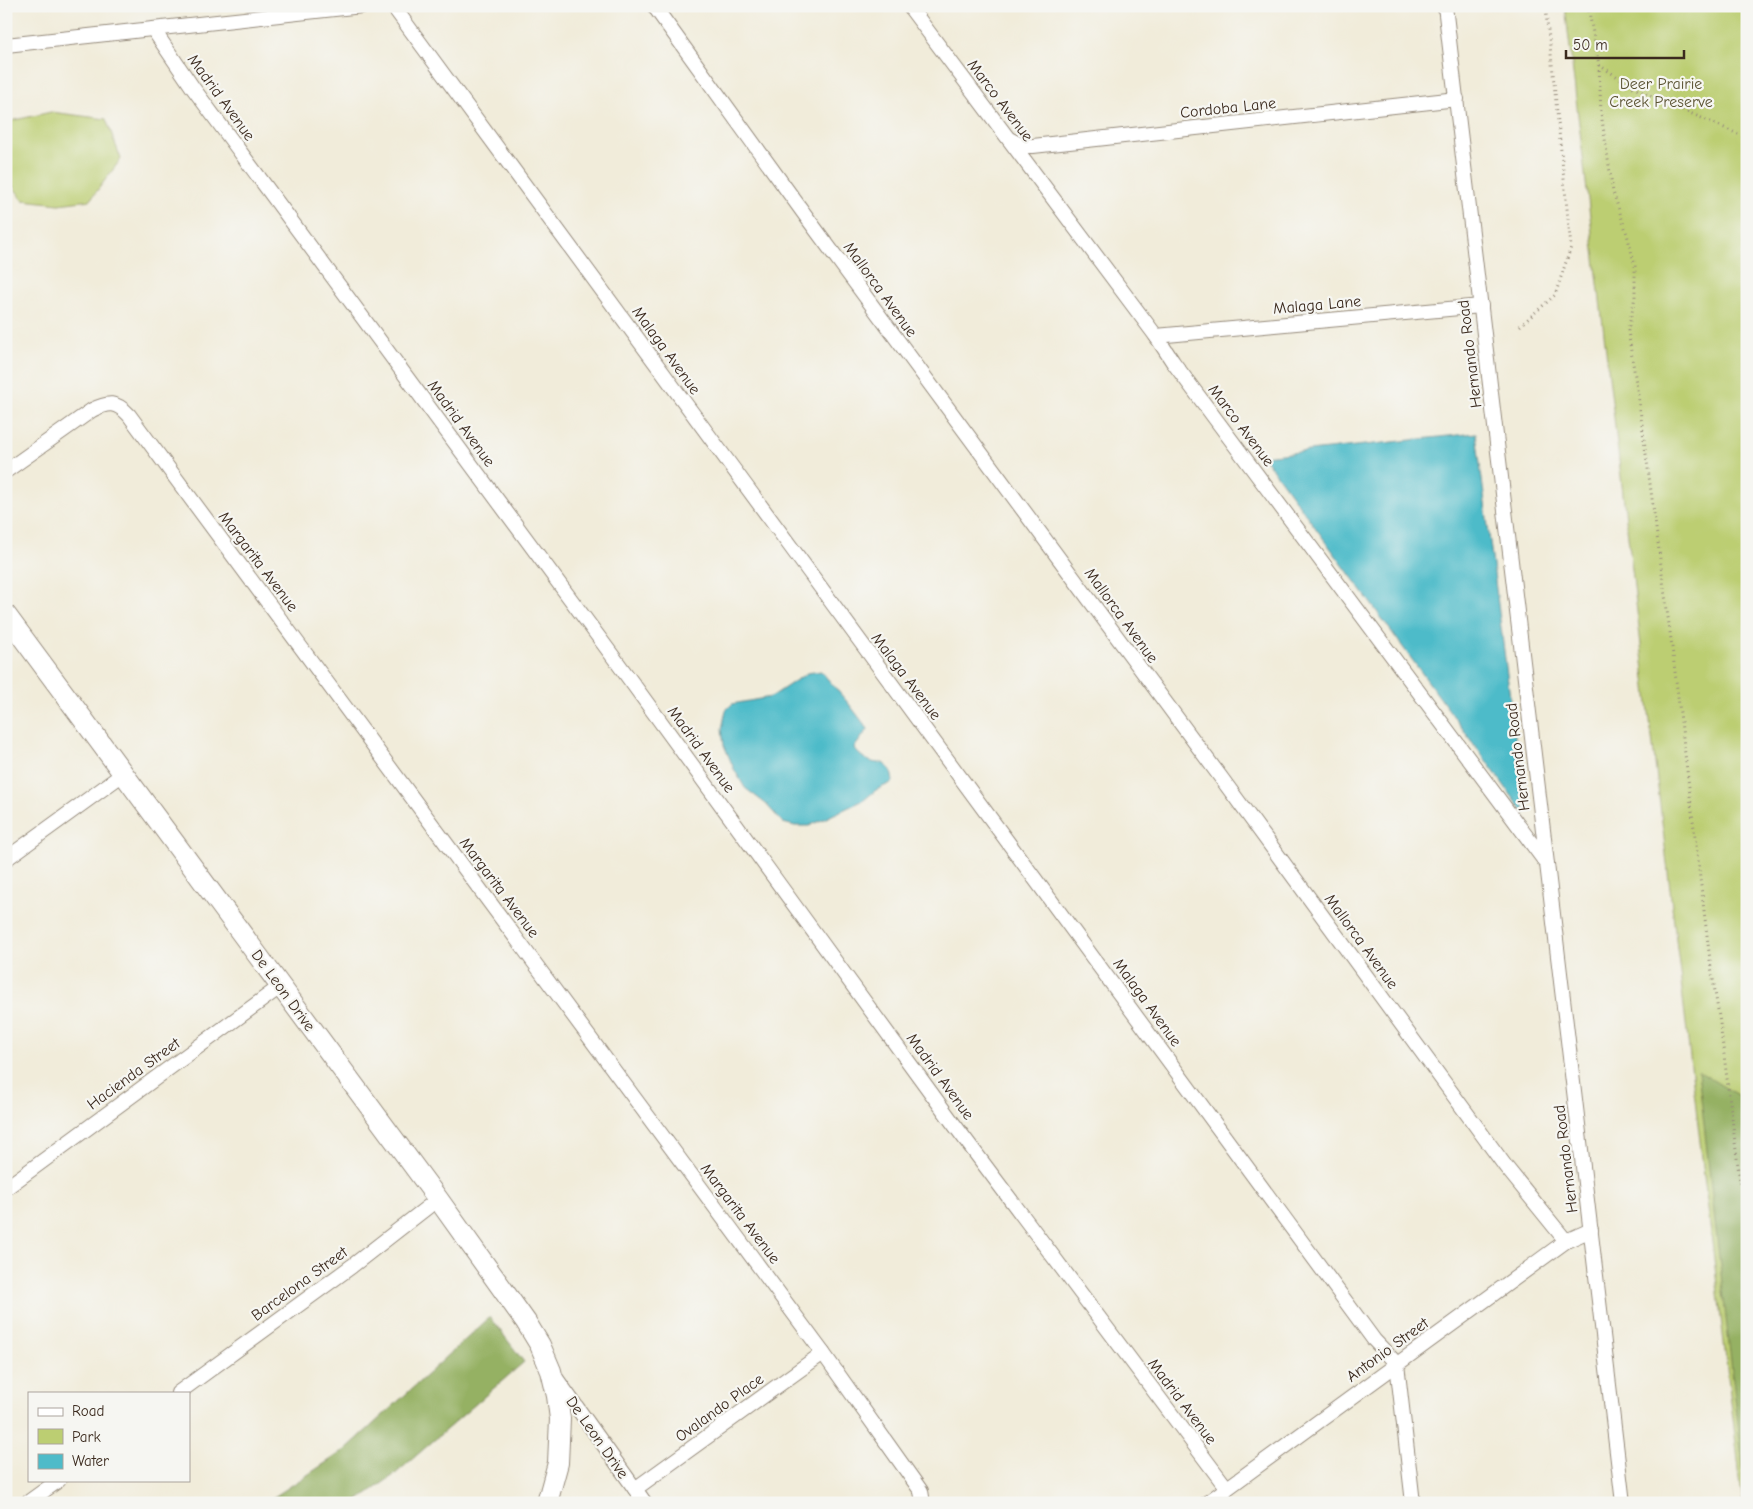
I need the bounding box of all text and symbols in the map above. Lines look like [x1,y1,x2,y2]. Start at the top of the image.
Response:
scale bar [1566,28,1683,60]
text: 50 m [1573,36,1608,54]
street label: Madrid Avenue [184,51,259,144]
street label: Marco Avenue [964,56,1037,145]
park label: Deer Prairie Creek Preserve [1609,75,1713,111]
street label: Cordoba Lane [1179,94,1277,122]
street label: Mallorca Avenue [840,239,921,341]
street label: Malaga Lane [1272,292,1362,318]
street label: Hernando Road [1454,299,1486,409]
street label: Malaga Avenue [628,303,704,398]
street label: Madrid Avenue [424,377,499,470]
street label: Marco Avenue [1205,381,1278,470]
street label: Margarita Avenue [215,508,302,615]
street label: Mallorca Avenue [1081,565,1162,667]
street label: Malaga Avenue [868,630,945,724]
street label: Hernando Road [1502,702,1534,812]
street label: Madrid Avenue [664,703,739,796]
street label: Margarita Avenue [456,834,543,941]
street label: Mallorca Avenue [1321,891,1402,993]
street label: De Leon Drive [248,946,319,1035]
street label: Malaga Avenue [1109,955,1185,1050]
street label: Madrid Avenue [903,1030,978,1123]
street label: Hacienda Street [84,1034,184,1113]
street label: Hernando Road [1550,1104,1582,1214]
street label: Margarita Avenue [697,1160,784,1267]
street label: Barcelona Street [248,1243,351,1325]
street label: Antonio Street [1343,1314,1432,1386]
street label: Madrid Avenue [1144,1355,1220,1448]
street label: Ovalando Place [672,1370,767,1446]
legend [28,1392,190,1482]
street label: De Leon Drive [562,1393,632,1482]
text: Road [72,1402,104,1420]
text: Park [72,1428,101,1446]
text: Water [72,1452,109,1470]

